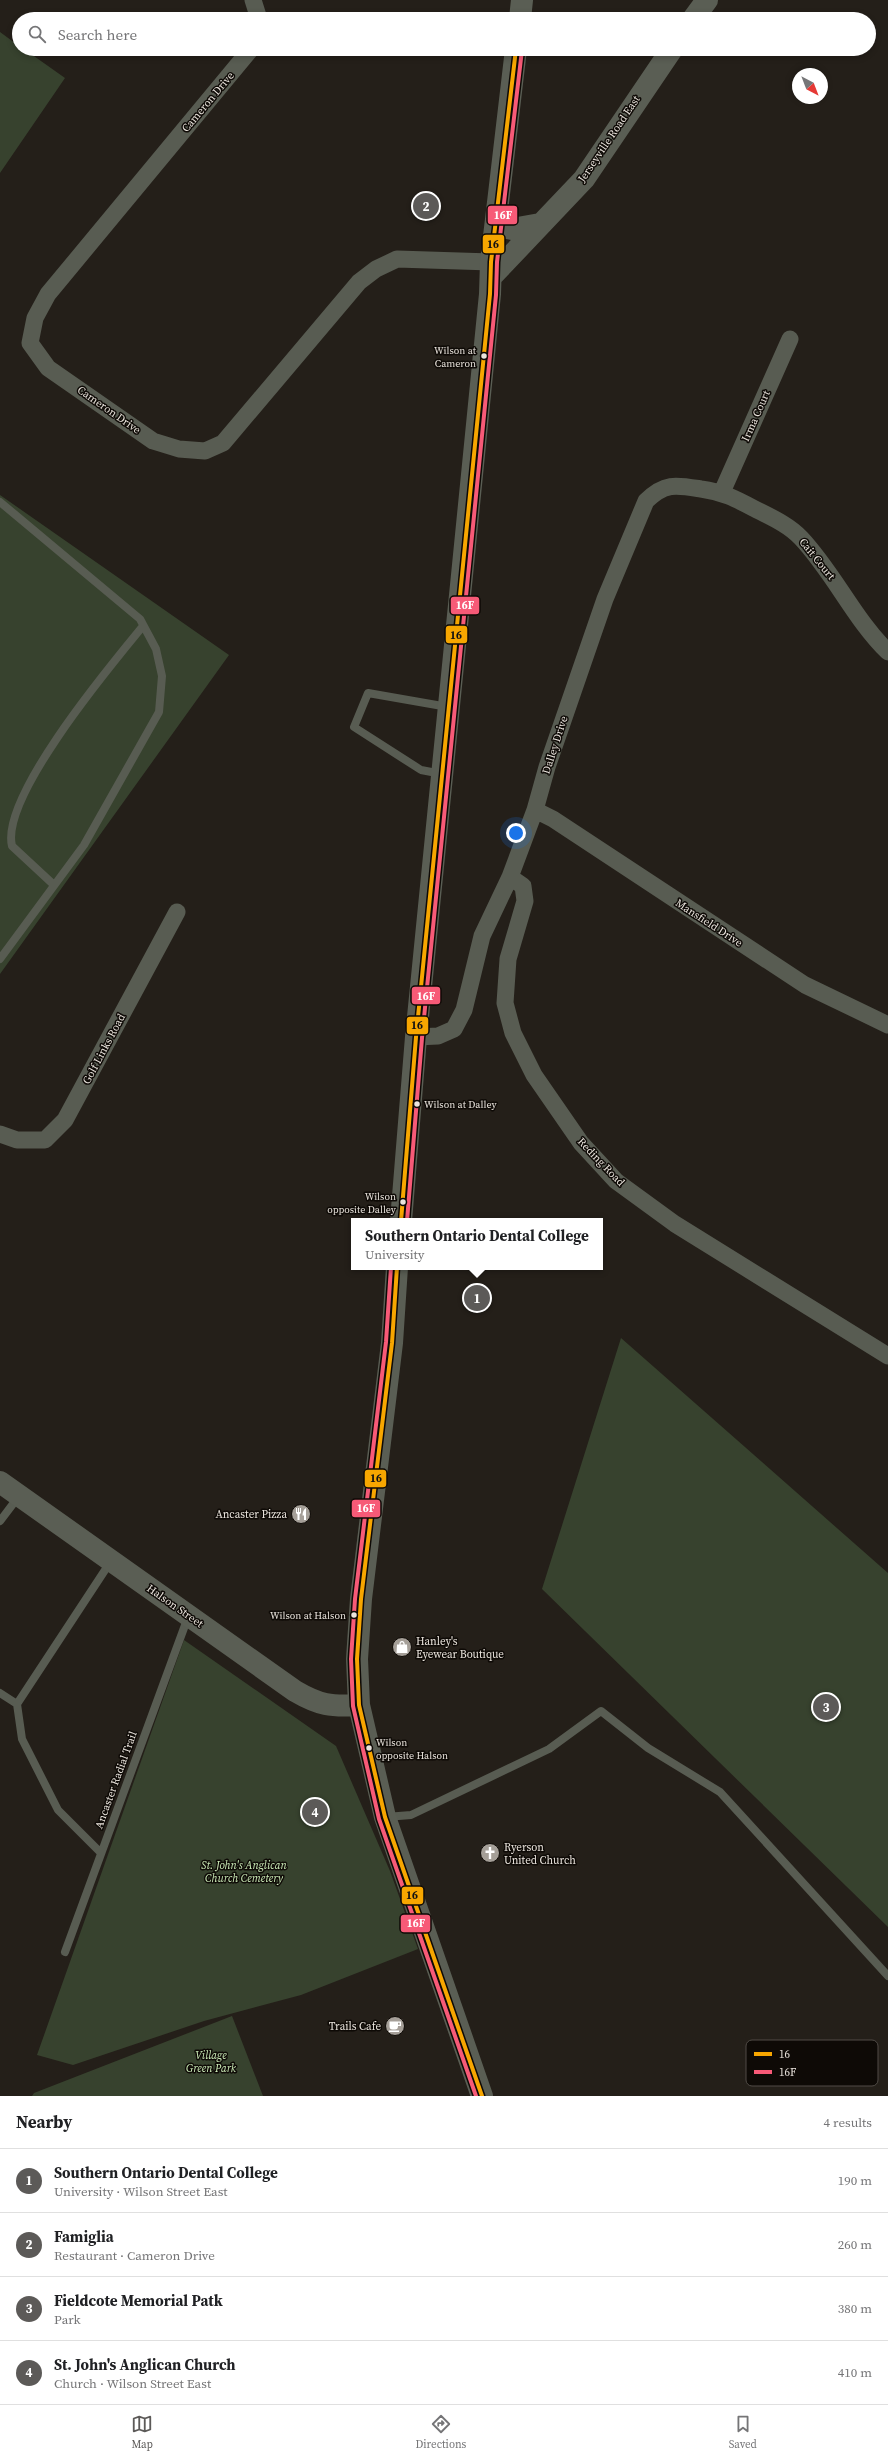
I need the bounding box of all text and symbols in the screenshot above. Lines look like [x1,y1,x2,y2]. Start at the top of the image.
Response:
search box [12,12,876,56]
icon: search [26,23,48,45]
text: Search here [58,24,137,45]
street label: Cameron Drive [178,68,238,135]
north arrow [792,68,828,104]
street label: Jerseyville Road East [574,92,644,186]
pin: 2 [413,191,439,221]
line badge: 16F [487,205,518,225]
text: 16F [494,208,513,223]
line badge: 16 [482,234,505,254]
text: 16 [487,237,499,252]
place label: Wilson at Cameron [434,344,477,370]
marker: Wilson at Cameron [479,351,489,361]
street label: Cameron Drive [74,383,144,438]
street label: Irma Court [738,388,774,444]
street label: Cait Court [796,535,839,583]
line badge: 16F [450,596,480,615]
text: 16F [456,598,475,613]
line badge: 16 [445,625,468,644]
text: 16 [450,628,462,643]
street label: Dalley Drive [539,714,572,776]
your location [506,823,526,843]
street label: Mansfield Drive [672,896,746,951]
line badge: 16F [411,986,441,1005]
text: 16F [417,989,436,1004]
street label: Golf Links Road [79,1010,129,1087]
line badge: 16 [406,1016,429,1035]
text: 16 [411,1018,423,1033]
place label: Wilson at Dalley [424,1098,497,1111]
marker: Wilson at Dalley [412,1099,422,1109]
street label: Reding Road [574,1134,628,1190]
place label: Wilson opposite Dalley [327,1190,397,1216]
marker: Wilson opposite Dalley [398,1197,408,1207]
popup [351,1218,603,1270]
text: Southern Ontario Dental College [365,1225,589,1246]
text: University [365,1246,424,1263]
pin: 1 [464,1283,490,1313]
line badge: 16 [364,1469,387,1488]
text: 16 [370,1471,382,1486]
line badge: 16F [351,1499,381,1518]
text: 16F [357,1501,376,1516]
restaurant icon: Ancaster Pizza [290,1503,312,1525]
place label: Ancaster Pizza [215,1507,287,1522]
street label: Halson Street [144,1581,207,1631]
place label: Wilson at Halson [270,1609,346,1622]
marker: Wilson at Halson [349,1610,359,1620]
place label: Hanley's Eyewear Boutique [416,1634,504,1662]
shop icon: Hanley's Eyewear Boutique [391,1636,413,1658]
pin: 3 [813,1692,839,1722]
street label: Ancaster Radial Trail [91,1729,141,1831]
place label: Wilson opposite Halson [376,1736,448,1762]
marker: Wilson opposite Halson [364,1743,374,1753]
pin: 4 [302,1797,328,1827]
place label: Ryerson United Church [504,1840,576,1868]
church icon: Ryerson United Church [479,1842,501,1864]
park label: St. John's Anglican Church Cemetery [201,1858,288,1886]
line badge: 16 [401,1886,424,1905]
text: 16 [406,1888,418,1903]
line badge: 16F [400,1914,431,1933]
text: 16F [407,1916,426,1931]
cafe icon: Trails Cafe [384,2015,406,2037]
place label: Trails Cafe [329,2019,381,2034]
legend [746,2040,878,2086]
text: 16 [779,2047,790,2062]
park label: Village Green Park [186,2048,237,2076]
text: 16F [779,2065,797,2080]
text: Nearby [16,2110,72,2134]
text: 4 results [824,2114,872,2131]
text: Southern Ontario Dental College [54,2162,278,2183]
text: 1 [25,2172,33,2189]
text: 190 m [838,2172,872,2189]
text: University · Wilson Street East [54,2183,228,2200]
text: Famiglia [54,2226,114,2247]
text: 2 [25,2236,33,2253]
text: 260 m [838,2236,872,2253]
text: Restaurant · Cameron Drive [54,2247,215,2264]
text: Fieldcote Memorial Patk [54,2290,223,2311]
text: 3 [25,2300,33,2317]
text: 380 m [838,2300,872,2317]
text: Park [54,2311,81,2328]
text: St. John's Anglican Church [54,2354,235,2375]
text: 4 [25,2364,33,2381]
text: 410 m [838,2364,872,2381]
text: Church · Wilson Street East [54,2375,211,2392]
tab: Map [131,2413,153,2452]
tab: Directions [415,2413,466,2452]
tab: Saved [729,2413,757,2452]

